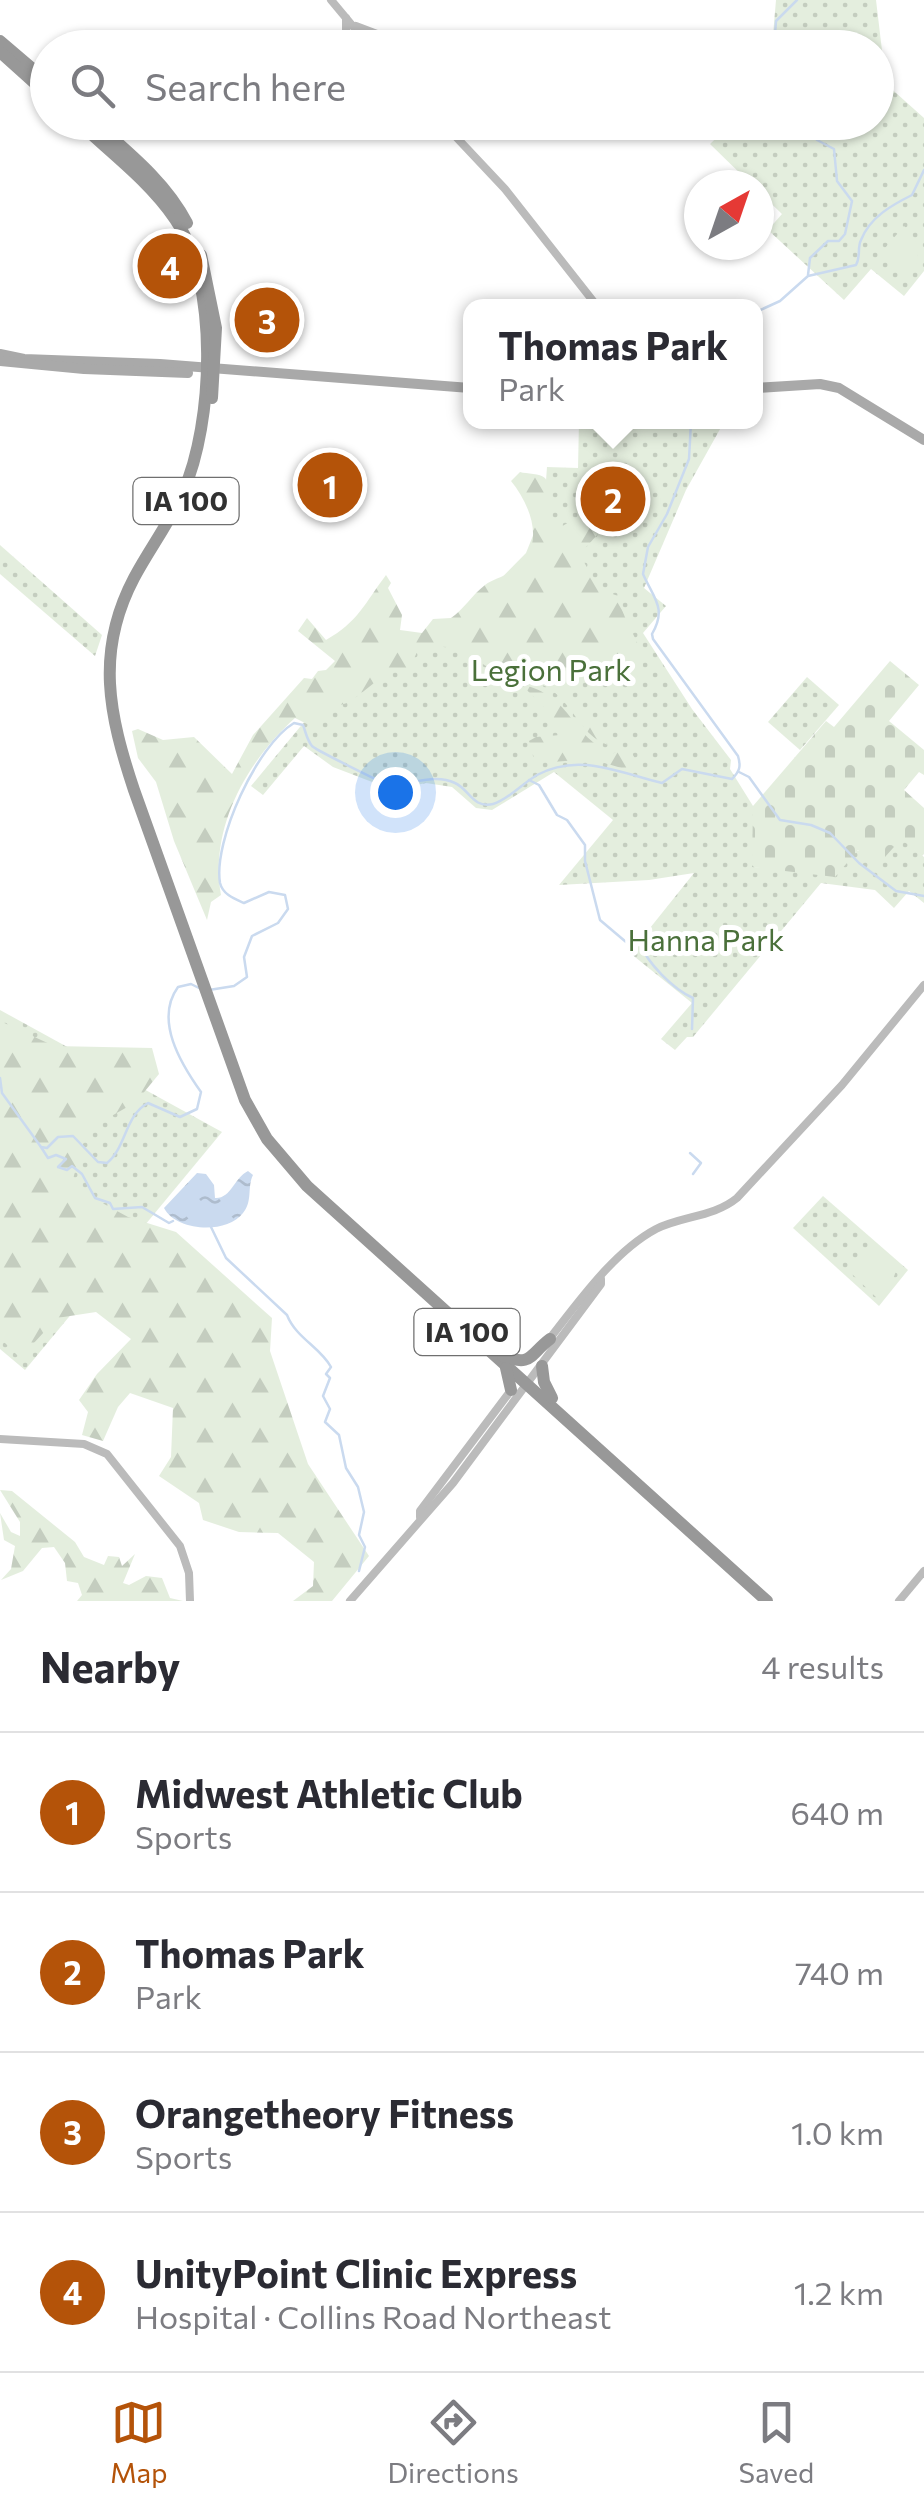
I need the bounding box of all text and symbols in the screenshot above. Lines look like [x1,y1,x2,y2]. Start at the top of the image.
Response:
search box [30,30,894,140]
icon: search [65,58,120,113]
text: Search here [145,62,346,109]
north arrow [684,170,774,260]
pin: 4 [138,228,202,304]
pin: 3 [234,282,300,358]
popup [463,299,763,429]
text: Thomas Park [498,321,728,368]
text: Park [498,368,565,408]
pin: 1 [298,448,362,522]
pin: 2 [580,462,646,536]
road number: IA 100 [134,478,238,524]
park label: Legion Park [471,650,631,687]
your location [370,767,421,818]
park label: Hanna Park [628,920,784,957]
road number: IA 100 [414,1309,520,1355]
text: Nearby [40,1640,180,1692]
text: 4 results [761,1646,884,1686]
text: Midwest Athletic Club [135,1769,523,1816]
text: 1 [65,1792,80,1832]
text: 640 m [790,1792,884,1832]
text: Sports [135,1816,232,1856]
text: Thomas Park [135,1929,365,1976]
text: 2 [63,1952,82,1992]
text: 740 m [795,1952,884,1992]
text: Park [135,1976,202,2016]
text: Orangetheory Fitness [135,2089,514,2136]
text: 3 [63,2112,82,2152]
text: 1.0 km [791,2112,884,2152]
text: Sports [135,2136,232,2176]
text: UnityPoint Clinic Express [135,2249,577,2296]
text: 4 [63,2272,82,2312]
text: 1.2 km [794,2272,884,2312]
text: Hospital · Collins Road Northeast [135,2296,611,2336]
tab: Map [110,2395,168,2489]
tab: Directions [387,2395,519,2489]
tab: Saved [739,2395,814,2489]

